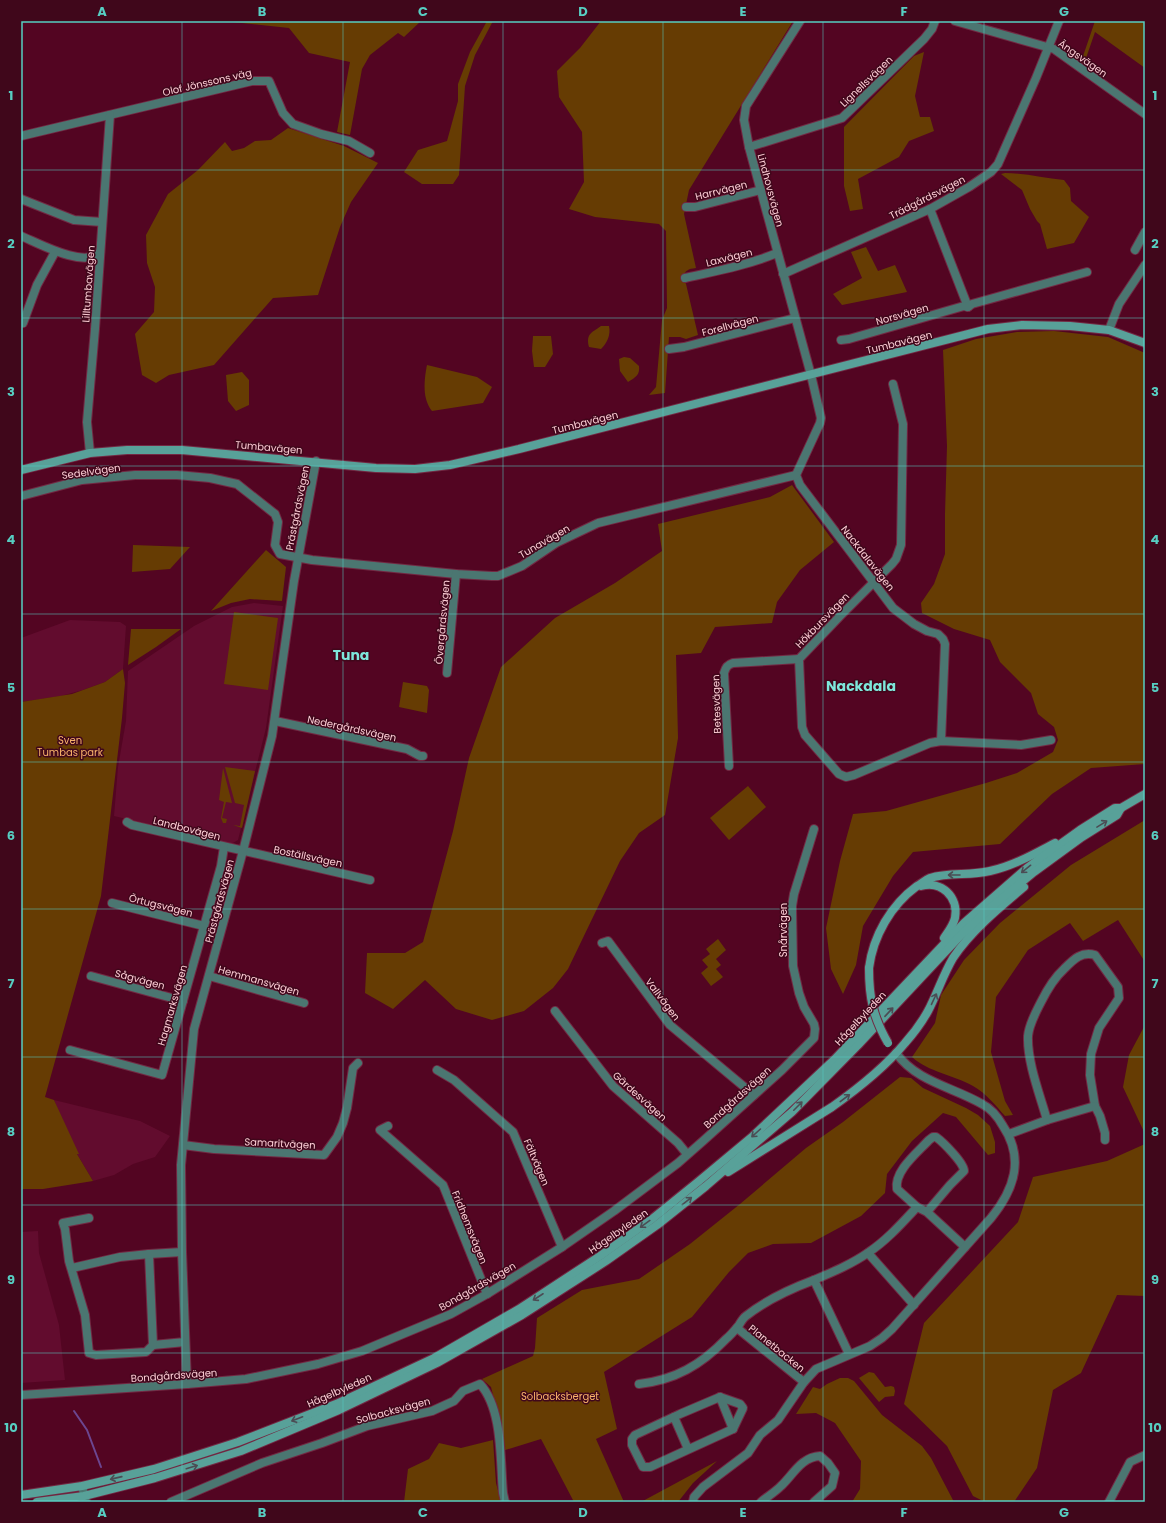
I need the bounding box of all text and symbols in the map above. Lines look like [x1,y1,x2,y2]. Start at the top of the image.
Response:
text: A [97,2,107,21]
text: B [258,2,267,21]
text: C [418,2,428,21]
text: D [578,2,588,21]
text: E [739,2,747,21]
text: F [900,2,908,21]
text: G [1059,2,1069,21]
street label: Ängsvägen [1055,36,1110,81]
street label: Lignellsvägen [837,52,896,110]
street label: Olof Jönssons väg [161,65,253,100]
text: 1 [9,86,13,105]
text: 1 [1153,86,1157,105]
street label: Lindhovsvägen [754,152,788,228]
street label: Trädgårdsvägen [887,172,968,223]
street label: Harrvägen [694,177,749,204]
text: 2 [7,234,15,253]
text: 2 [1151,234,1159,253]
street label: Laxvägen [704,244,754,271]
street label: Lilltumbavägen [78,245,99,323]
street label: Norsvägen [874,300,930,329]
street label: Forellvägen [700,311,760,340]
street label: Tumbavägen [865,327,934,358]
text: 3 [7,382,15,401]
text: 3 [1151,382,1159,401]
street label: Tumbavägen [551,407,620,438]
street label: Tumbavägen [235,437,303,458]
street label: Sedelvägen [61,460,121,483]
street label: Prästgårdsvägen [282,464,313,552]
street label: Tunavägen [516,521,573,562]
street label: Nackdalavägen [837,522,898,594]
text: 4 [7,530,16,549]
text: 4 [1151,530,1160,549]
street label: Övergårdsvägen [431,579,454,665]
street label: Hökbursvägen [792,589,853,652]
district label: Tuna [333,645,369,665]
street label: Betesvägen [708,674,725,734]
district label: Nackdala [826,676,896,696]
text: 5 [7,678,15,697]
text: 5 [1151,678,1159,697]
street label: Nedergårdsvägen [306,712,398,745]
park label: Sven Tumbas park [37,733,104,760]
street label: Landbovägen [152,813,222,844]
one-way arrow [1096,820,1108,828]
text: 6 [7,826,15,845]
text: 6 [1151,826,1159,845]
street label: Boställsvägen [272,842,344,871]
street label: Prästgårdsvägen [201,858,238,945]
one-way arrow [1021,865,1032,874]
one-way arrow [948,871,961,879]
street label: Örtugsvägen [127,890,194,921]
street label: Snårvägen [776,903,791,957]
street label: Hemmansvägen [216,962,301,999]
street label: Hagmarksvägen [154,963,191,1047]
street label: Sågvägen [113,966,167,993]
text: 7 [8,974,15,993]
text: 7 [1152,974,1159,993]
street label: Vallvägen [642,975,684,1024]
street label: Hågelbyleden [831,988,890,1049]
one-way arrow [931,993,938,1005]
one-way arrow [884,1007,894,1017]
street label: Bondgårdsvägen [700,1063,775,1132]
street label: Gärdesvägen [609,1068,670,1125]
one-way arrow [839,1093,850,1102]
one-way arrow [793,1101,803,1111]
text: 8 [7,1122,15,1141]
text: 8 [1151,1122,1159,1141]
one-way arrow [751,1128,762,1137]
street label: Samaritvägen [244,1134,316,1153]
street label: Fältvägen [520,1136,553,1188]
street label: Fridhemsvägen [448,1188,491,1266]
one-way arrow [681,1197,692,1206]
street label: Hågelbyleden [586,1205,651,1257]
one-way arrow [640,1220,651,1228]
street label: Bondgårdsvägen [436,1258,519,1315]
text: 9 [7,1270,15,1289]
text: 9 [1151,1270,1159,1289]
one-way arrow [532,1293,543,1301]
street label: Planetbacken [745,1321,808,1376]
street label: Bondgårdsvägen [130,1365,218,1386]
street label: Hågelbyleden [304,1369,374,1411]
park label: Solbacksberget [521,1389,599,1404]
street label: Solbacksvägen [354,1393,432,1428]
one-way arrow [292,1415,304,1423]
text: 10 [4,1418,18,1437]
text: 10 [1148,1418,1162,1437]
one-way arrow [185,1463,198,1470]
one-way arrow [110,1475,123,1482]
text: A [97,1503,107,1522]
text: B [258,1503,267,1522]
text: C [418,1503,428,1522]
text: D [578,1503,588,1522]
text: E [739,1503,747,1522]
text: F [900,1503,908,1522]
text: G [1059,1503,1069,1522]

